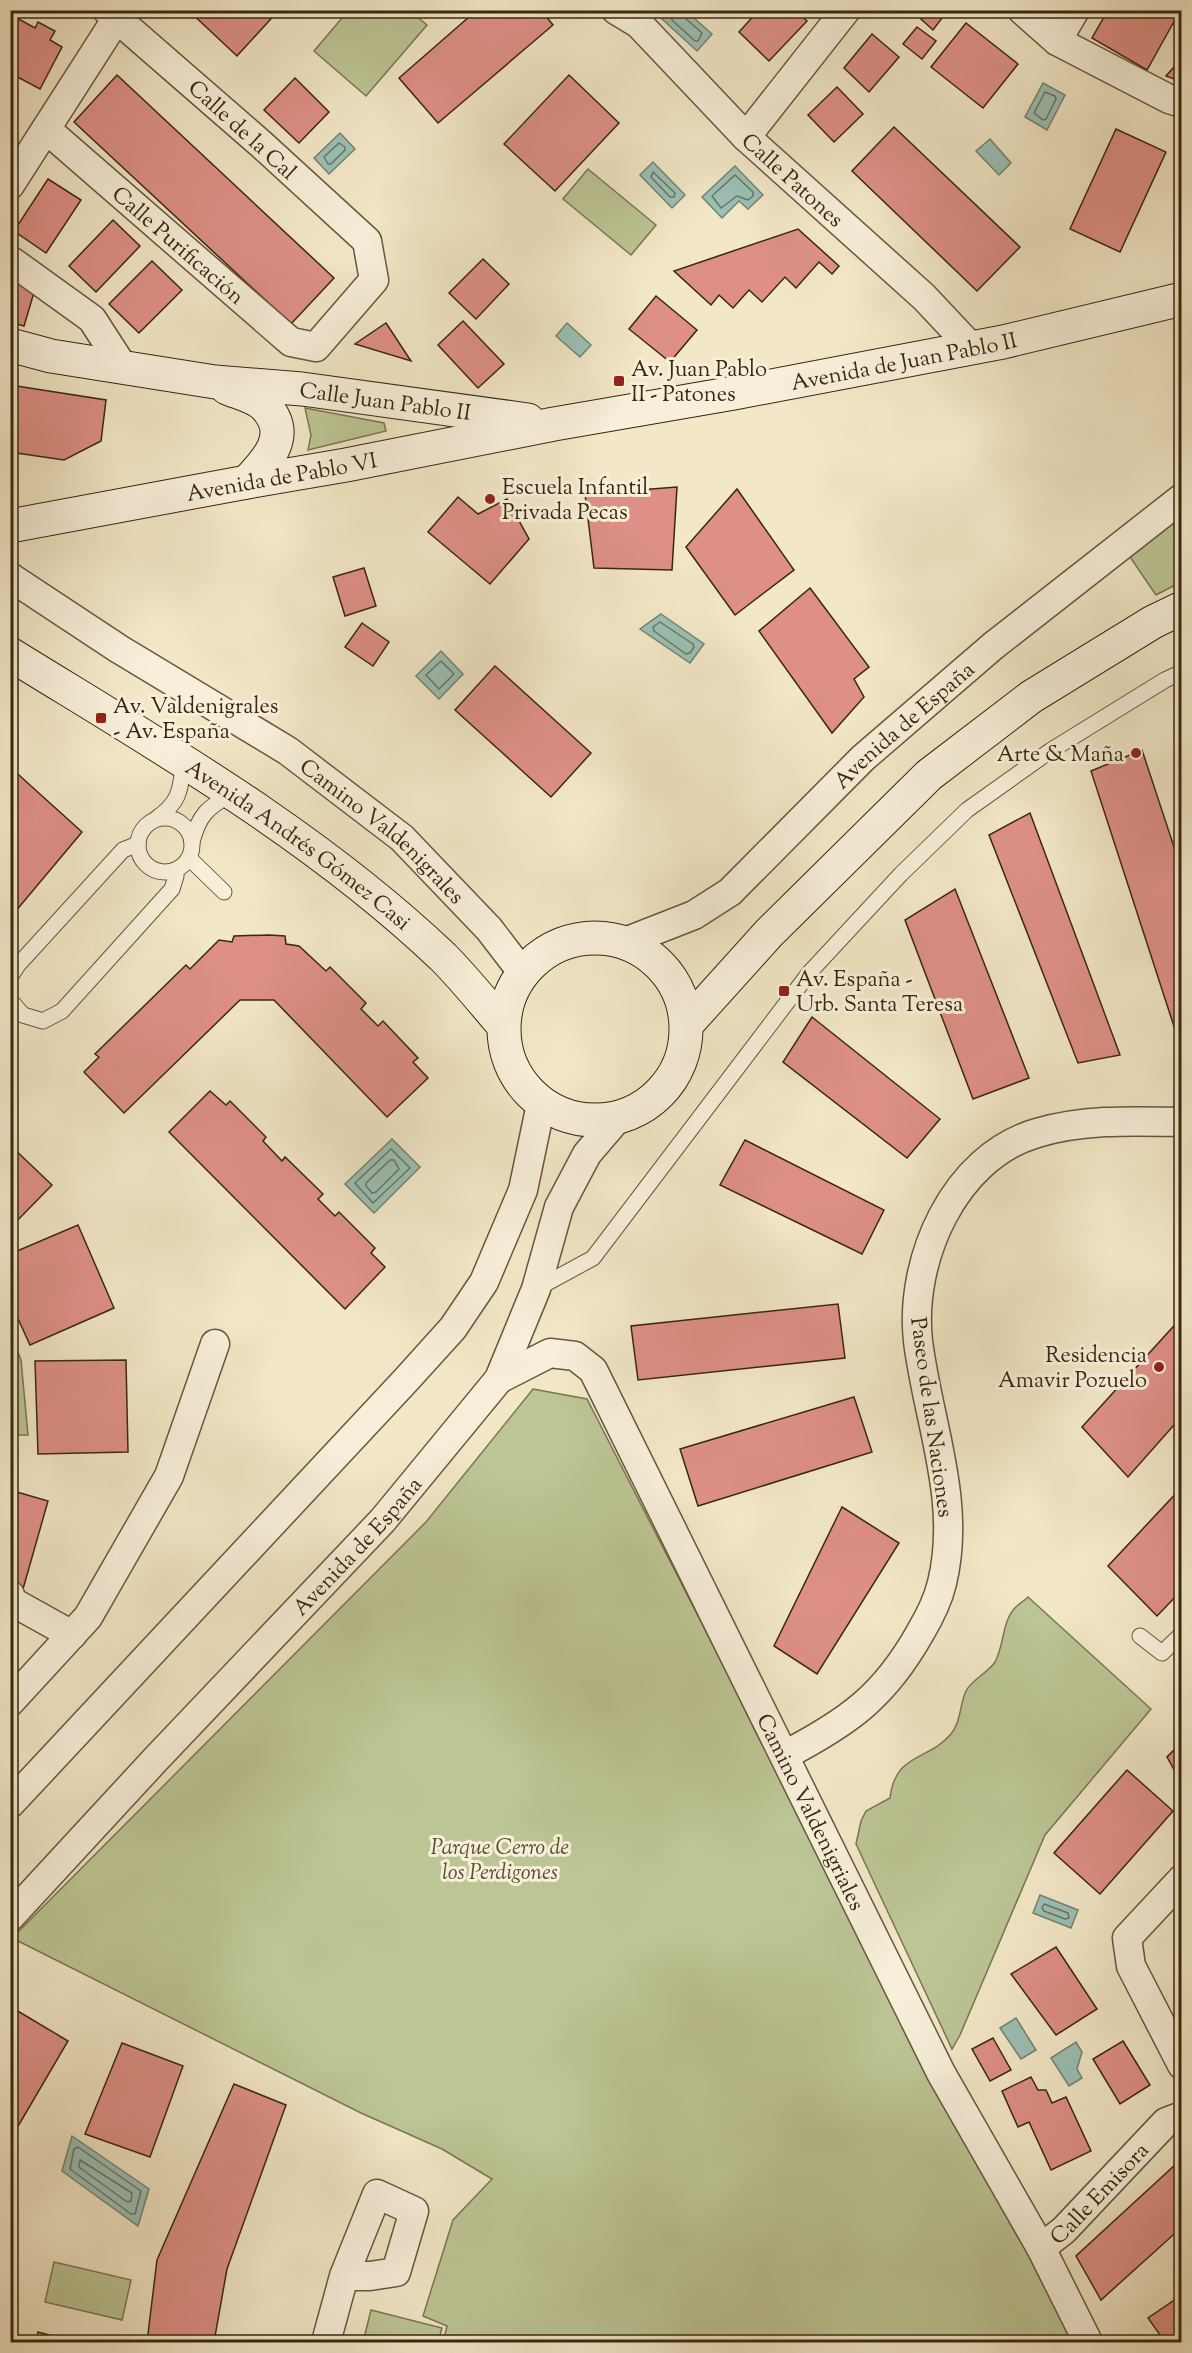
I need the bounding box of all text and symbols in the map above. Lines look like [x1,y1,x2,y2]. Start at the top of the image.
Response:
street label: Calle de la Cal [180,74,302,189]
street label: Calle Patones [733,127,849,236]
street label: Calle Purificación [103,180,250,314]
street label: Avenida de Juan Pablo II [789,326,1021,401]
place label: Av. Juan Pablo II - Patones [631,355,767,412]
marker: Av. Juan Pablo II - Patones [612,374,626,388]
street label: Calle Juan Pablo II [297,376,473,431]
street label: Avenida de Pablo VI [184,446,380,512]
place label: Escuela Infantil Privada Pecas [502,473,648,530]
marker: Escuela Infantil Privada Pecas [483,492,497,506]
street label: Avenida de España [828,656,983,798]
place label: Av. Valdenigrales - Av. España [113,692,278,749]
marker: Av. Valdenigrales - Av. España [94,711,108,725]
place label: Arte & Maña [997,740,1124,772]
marker: Arte & Maña [1129,746,1143,760]
street label: Camino Valdenigrales [292,752,470,913]
street label: Avenida Andrés Gómez Casi [178,753,417,940]
place label: Av. España - Urb. Santa Teresa [796,965,963,1022]
marker: Av. España - Urb. Santa Teresa [777,984,791,998]
street label: Paseo de las Naciones [900,1315,960,1520]
place label: Residencia Amavir Pozuelo [998,1341,1147,1398]
marker: Residencia Amavir Pozuelo [1152,1360,1166,1374]
street label: Avenida de España [287,1471,431,1625]
street label: Camino Valdenigriales [747,1709,871,1917]
park label: Parque Cerro de los Perdigones [431,1833,569,1890]
street label: Calle Emisora [1044,2136,1158,2254]

